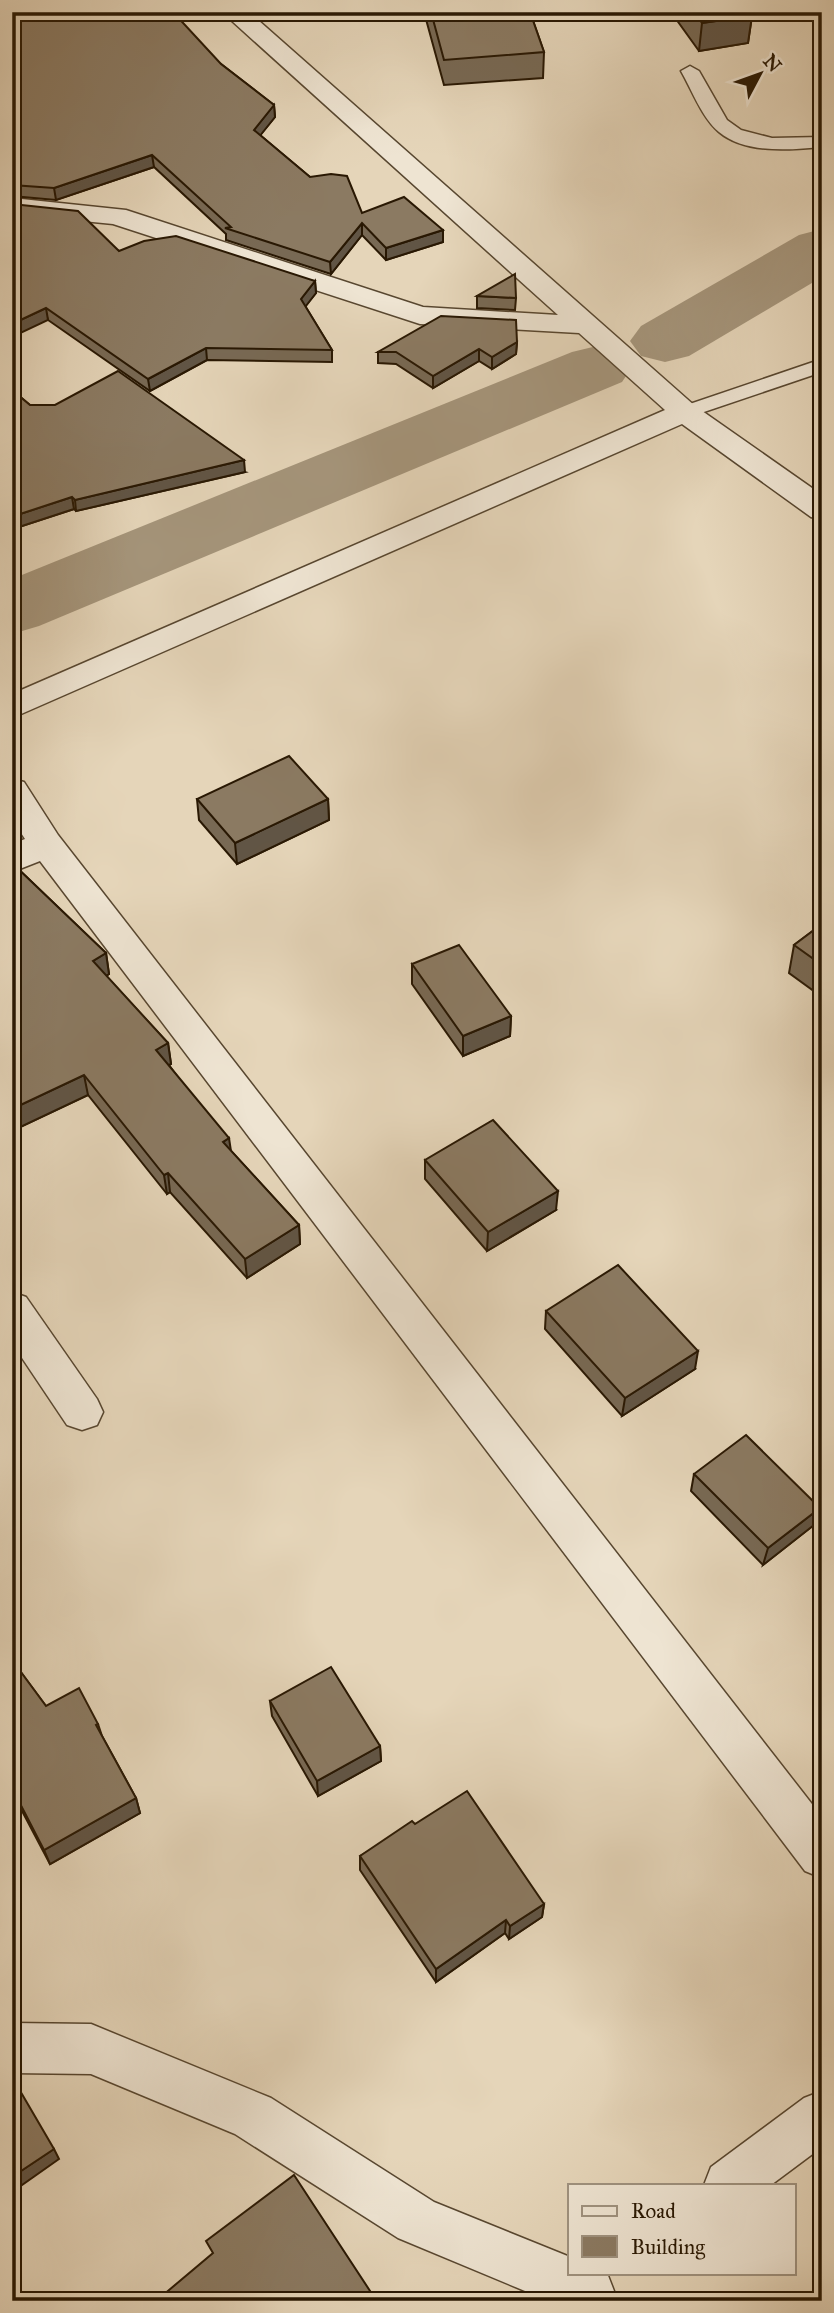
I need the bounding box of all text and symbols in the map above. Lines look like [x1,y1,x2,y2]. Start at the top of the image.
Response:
north arrow [726,38,796,108]
text: N [758,50,786,77]
legend [568,2184,796,2274]
text: Road [631,2198,676,2224]
text: Building [631,2234,705,2260]

